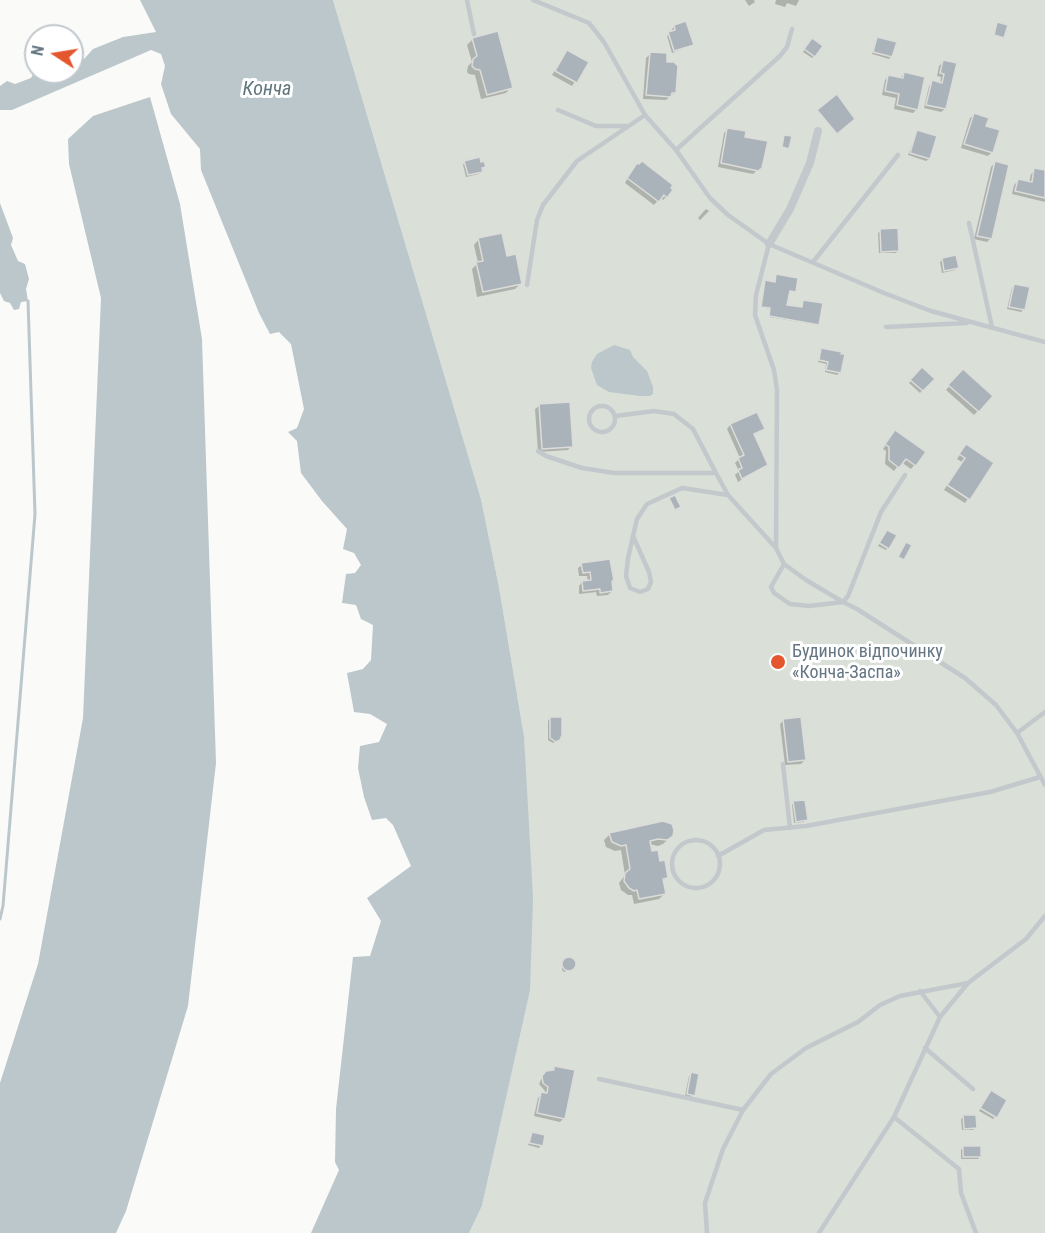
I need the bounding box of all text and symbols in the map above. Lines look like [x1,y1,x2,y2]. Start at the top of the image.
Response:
north arrow [24,24,84,84]
text: N [28,44,48,57]
water label: Конча [243,78,291,102]
place label: Будинок відпочинку «Конча-Заспа» [792,641,943,684]
marker: Будинок відпочинку «Конча-Заспа» [769,653,787,671]

